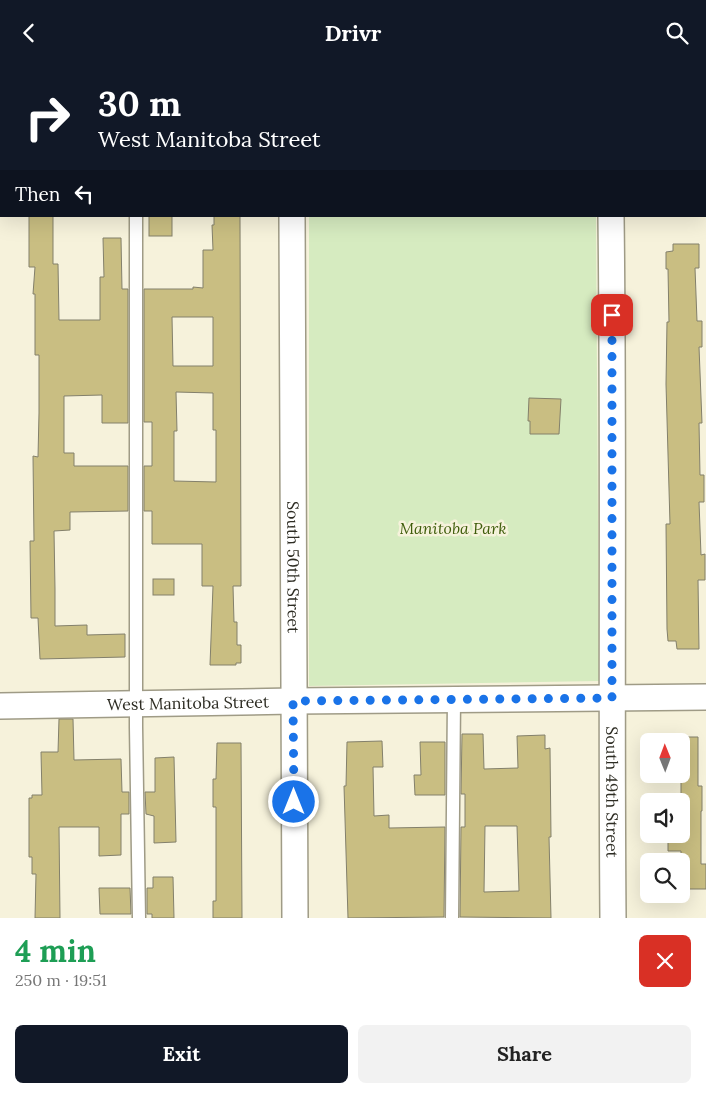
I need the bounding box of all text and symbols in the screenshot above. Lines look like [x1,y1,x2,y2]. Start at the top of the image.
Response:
icon: back [15,19,43,47]
text: Drivr [325,19,381,47]
icon: search [663,19,691,47]
text: 30 m [98,81,181,126]
icon: right [15,85,80,150]
text: West Manitoba Street [98,125,321,153]
icon: left [70,180,98,208]
text: Then [15,182,60,206]
pin [591,294,633,336]
icon: arrive [598,301,626,329]
street label: South 50th Street [283,501,304,634]
park label: Manitoba Park [399,518,507,538]
street label: West Manitoba Street [107,691,270,714]
street label: South 49th Street [602,726,623,859]
north arrow [640,733,690,783]
map controls [640,733,690,903]
position arrow [267,775,319,827]
button: sound [640,793,690,843]
button: search [640,853,690,903]
text: 4 min [15,932,96,970]
button: close [639,935,691,987]
text: 250 m · 19:51 [15,970,107,990]
button: Exit [15,1025,348,1083]
button: Share [358,1025,691,1083]

